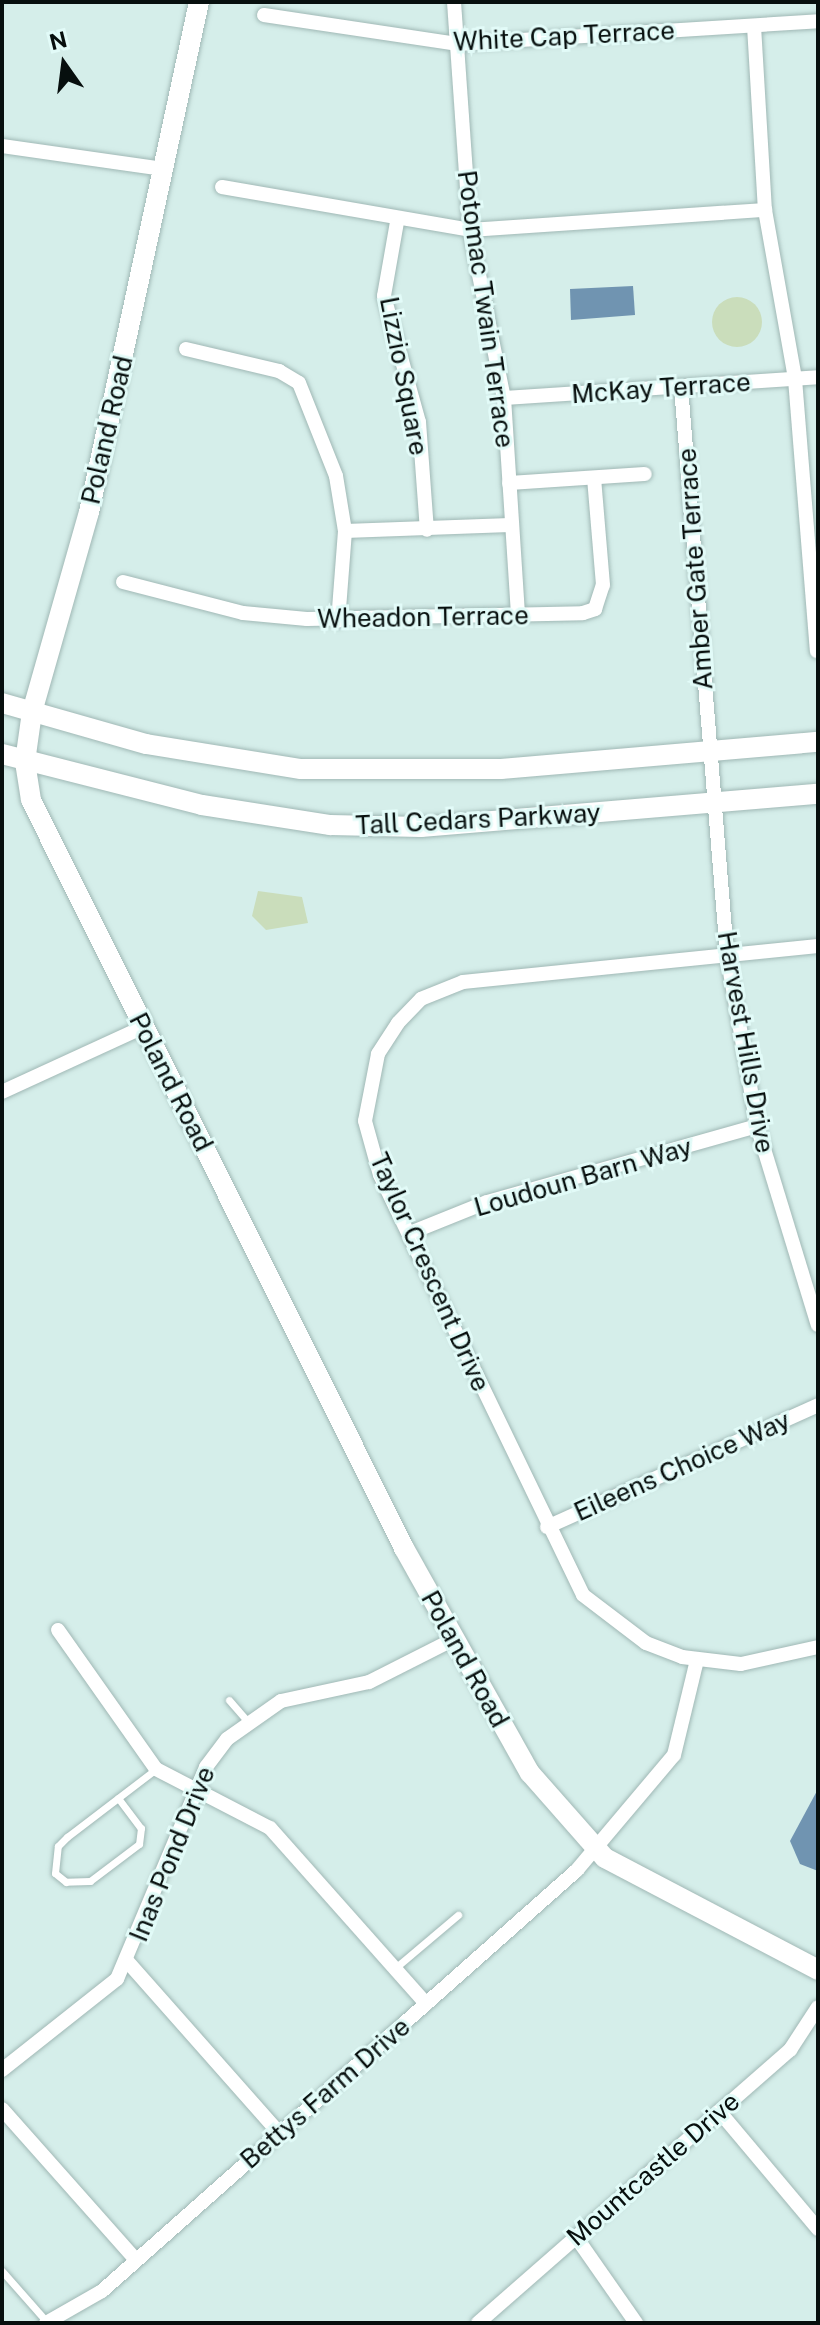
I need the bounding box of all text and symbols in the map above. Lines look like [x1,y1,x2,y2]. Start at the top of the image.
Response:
street label: White Cap Terrace [452,15,676,57]
north arrow [24,24,104,104]
text: N [47,26,70,55]
street label: Potomac Twain Terrace [451,168,521,450]
street label: Lizzio Square [373,294,435,458]
street label: Poland Road [75,353,139,507]
street label: McKay Terrace [570,366,752,410]
street label: Amber Gate Terrace [671,447,719,691]
street label: Wheadon Terrace [317,600,529,634]
street label: Tall Cedars Parkway [355,797,601,841]
street label: Harvest Hills Drive [711,929,781,1155]
street label: Poland Road [123,1007,219,1157]
street label: Loudoun Barn Way [470,1131,696,1223]
street label: Taylor Crescent Drive [363,1148,497,1396]
street label: Eileens Choice Way [569,1404,795,1528]
street label: Poland Road [415,1585,515,1733]
street label: Inas Pond Drive [123,1762,221,1946]
street label: Bettys Farm Drive [234,2011,416,2175]
street label: Mountcastle Drive [560,2086,746,2252]

